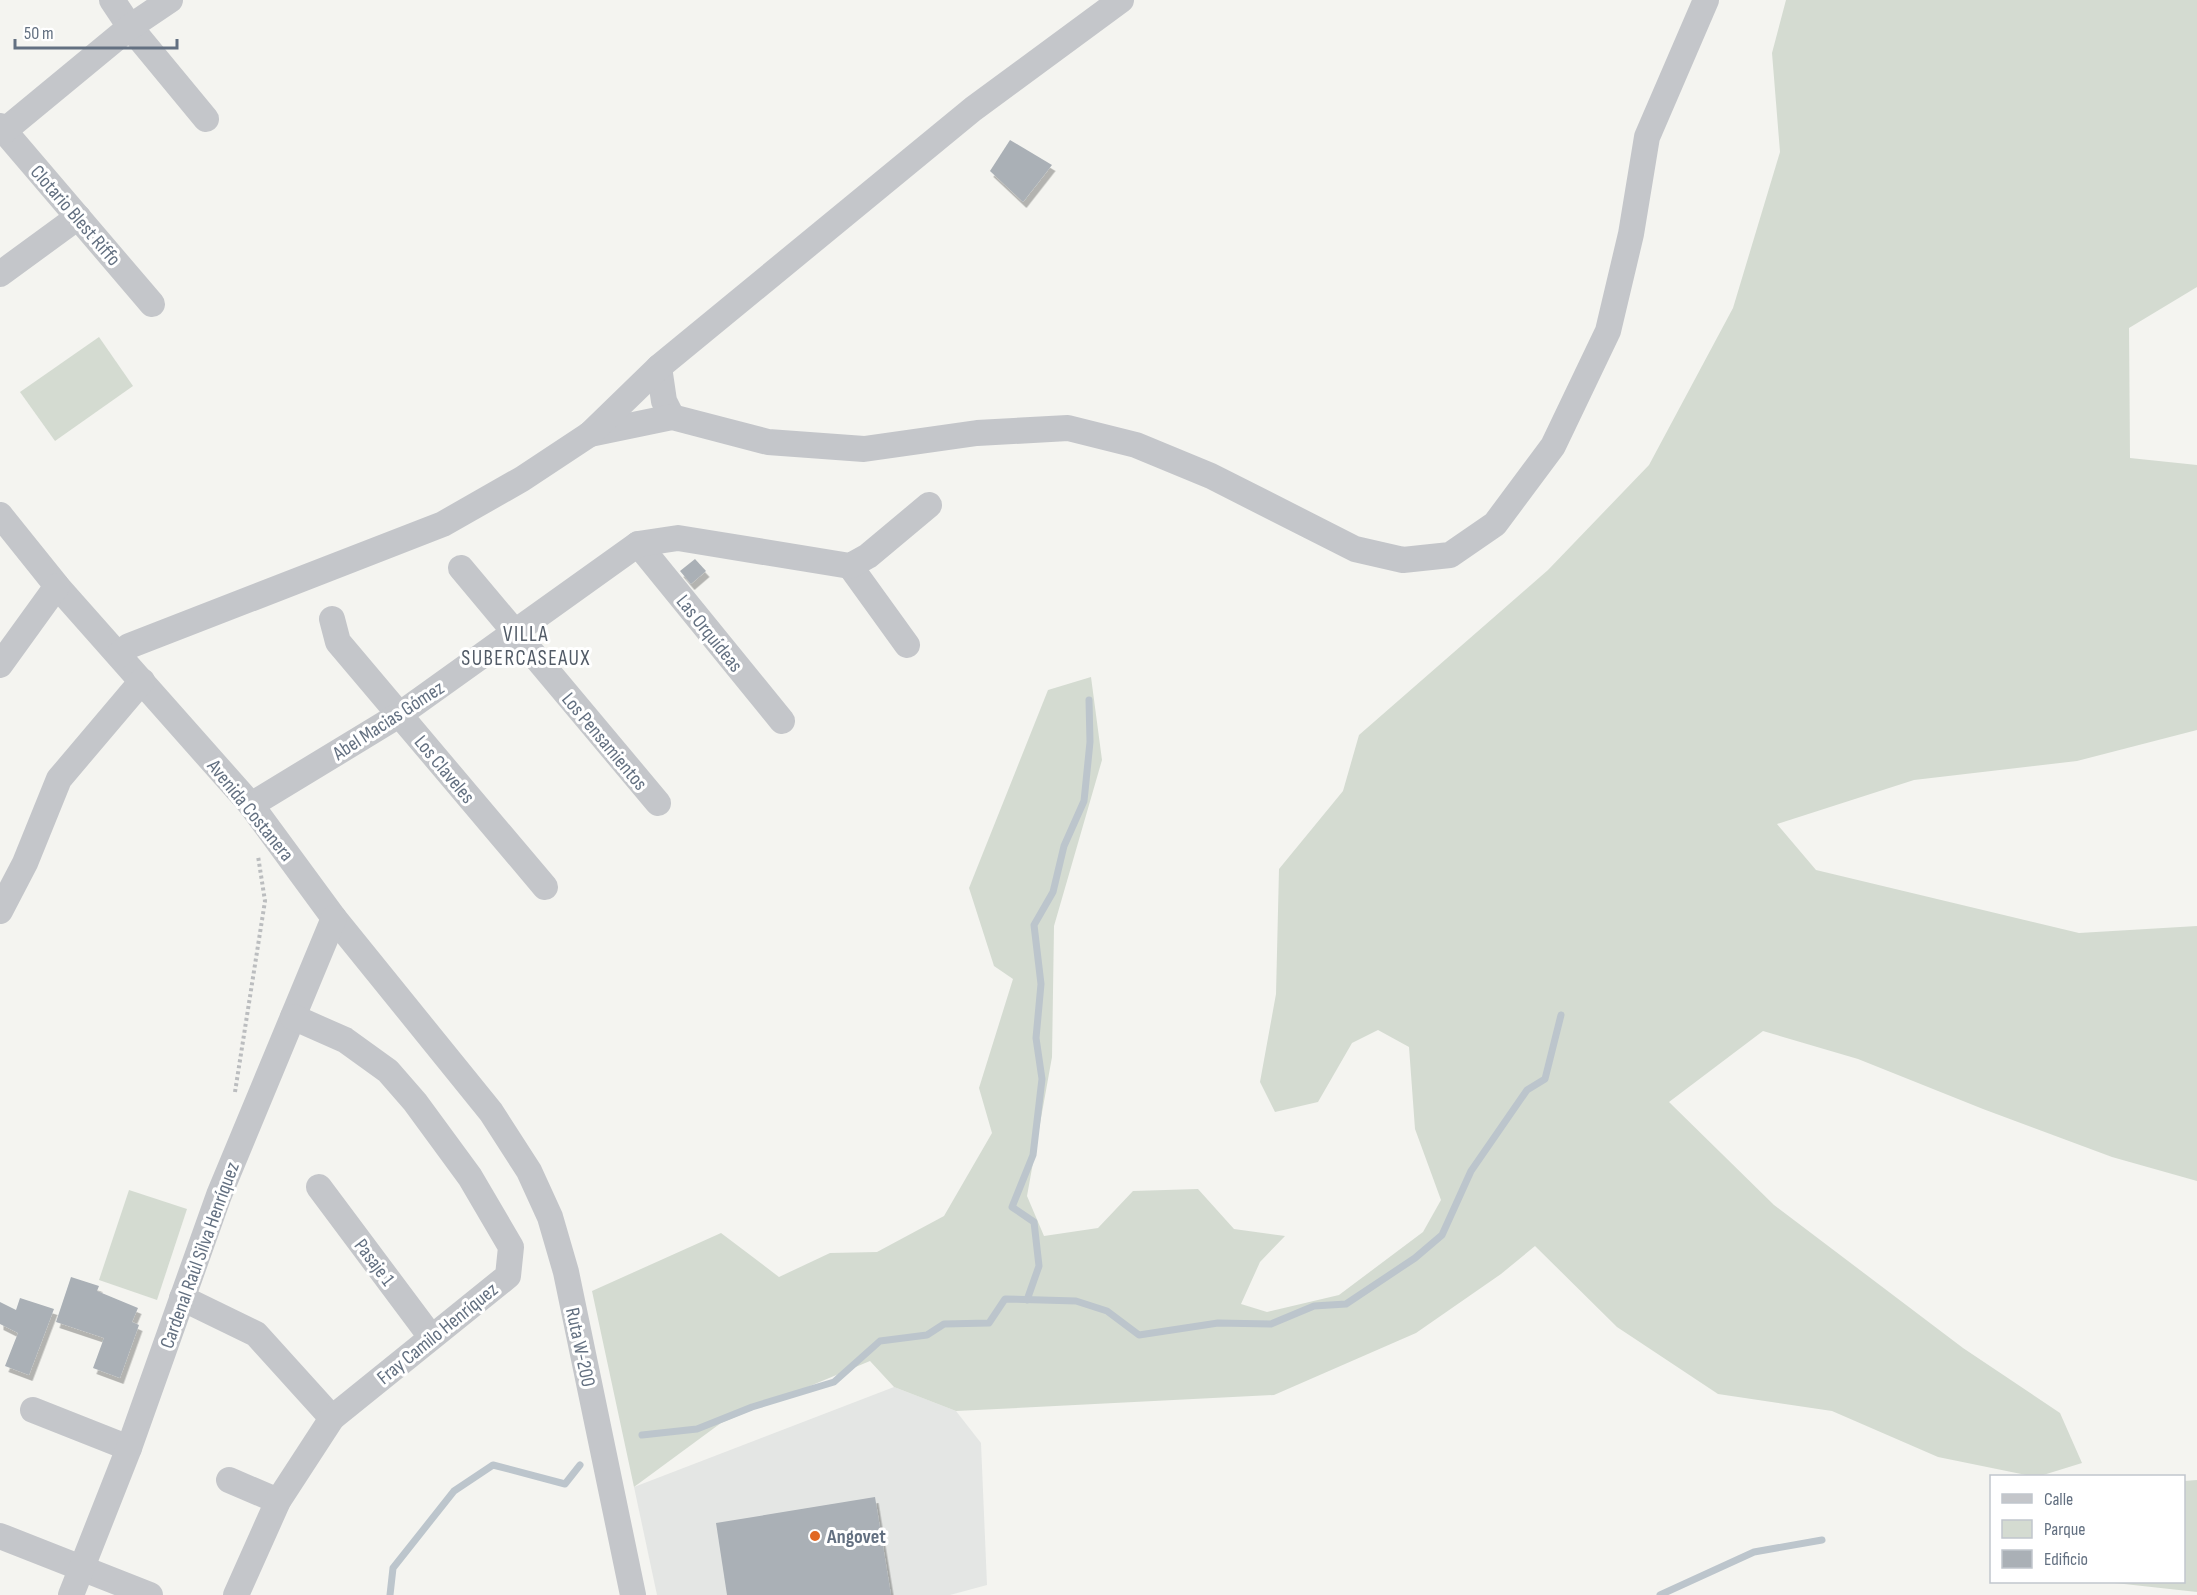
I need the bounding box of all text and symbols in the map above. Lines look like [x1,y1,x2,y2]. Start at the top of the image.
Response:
scale bar [15,12,177,50]
text: 50 m [24,23,54,44]
street label: Clotario Blest Riffo [25,160,126,271]
street label: Las Orquídeas [671,590,748,677]
district label: VILLA SUBERCASEAUX [461,622,591,671]
street label: Abel Macias Gómez [328,676,449,766]
street label: Los Pensamientos [556,688,652,795]
street label: Los Claveles [409,731,480,809]
street label: Avenida Costanera [201,754,299,866]
street label: Cardenal Raúl Silva Henríquez [155,1159,245,1352]
street label: Pasaje 1 [349,1234,400,1291]
street label: Fray Camilo Henríquez [372,1278,503,1390]
street label: Ruta W-200 [560,1305,600,1389]
legend [1990,1475,2185,1583]
text: Calle [2044,1489,2073,1510]
text: Parque [2044,1519,2085,1540]
place label: Angovet [826,1525,886,1549]
marker: Angovet [808,1529,822,1543]
text: Edificio [2044,1549,2088,1570]

